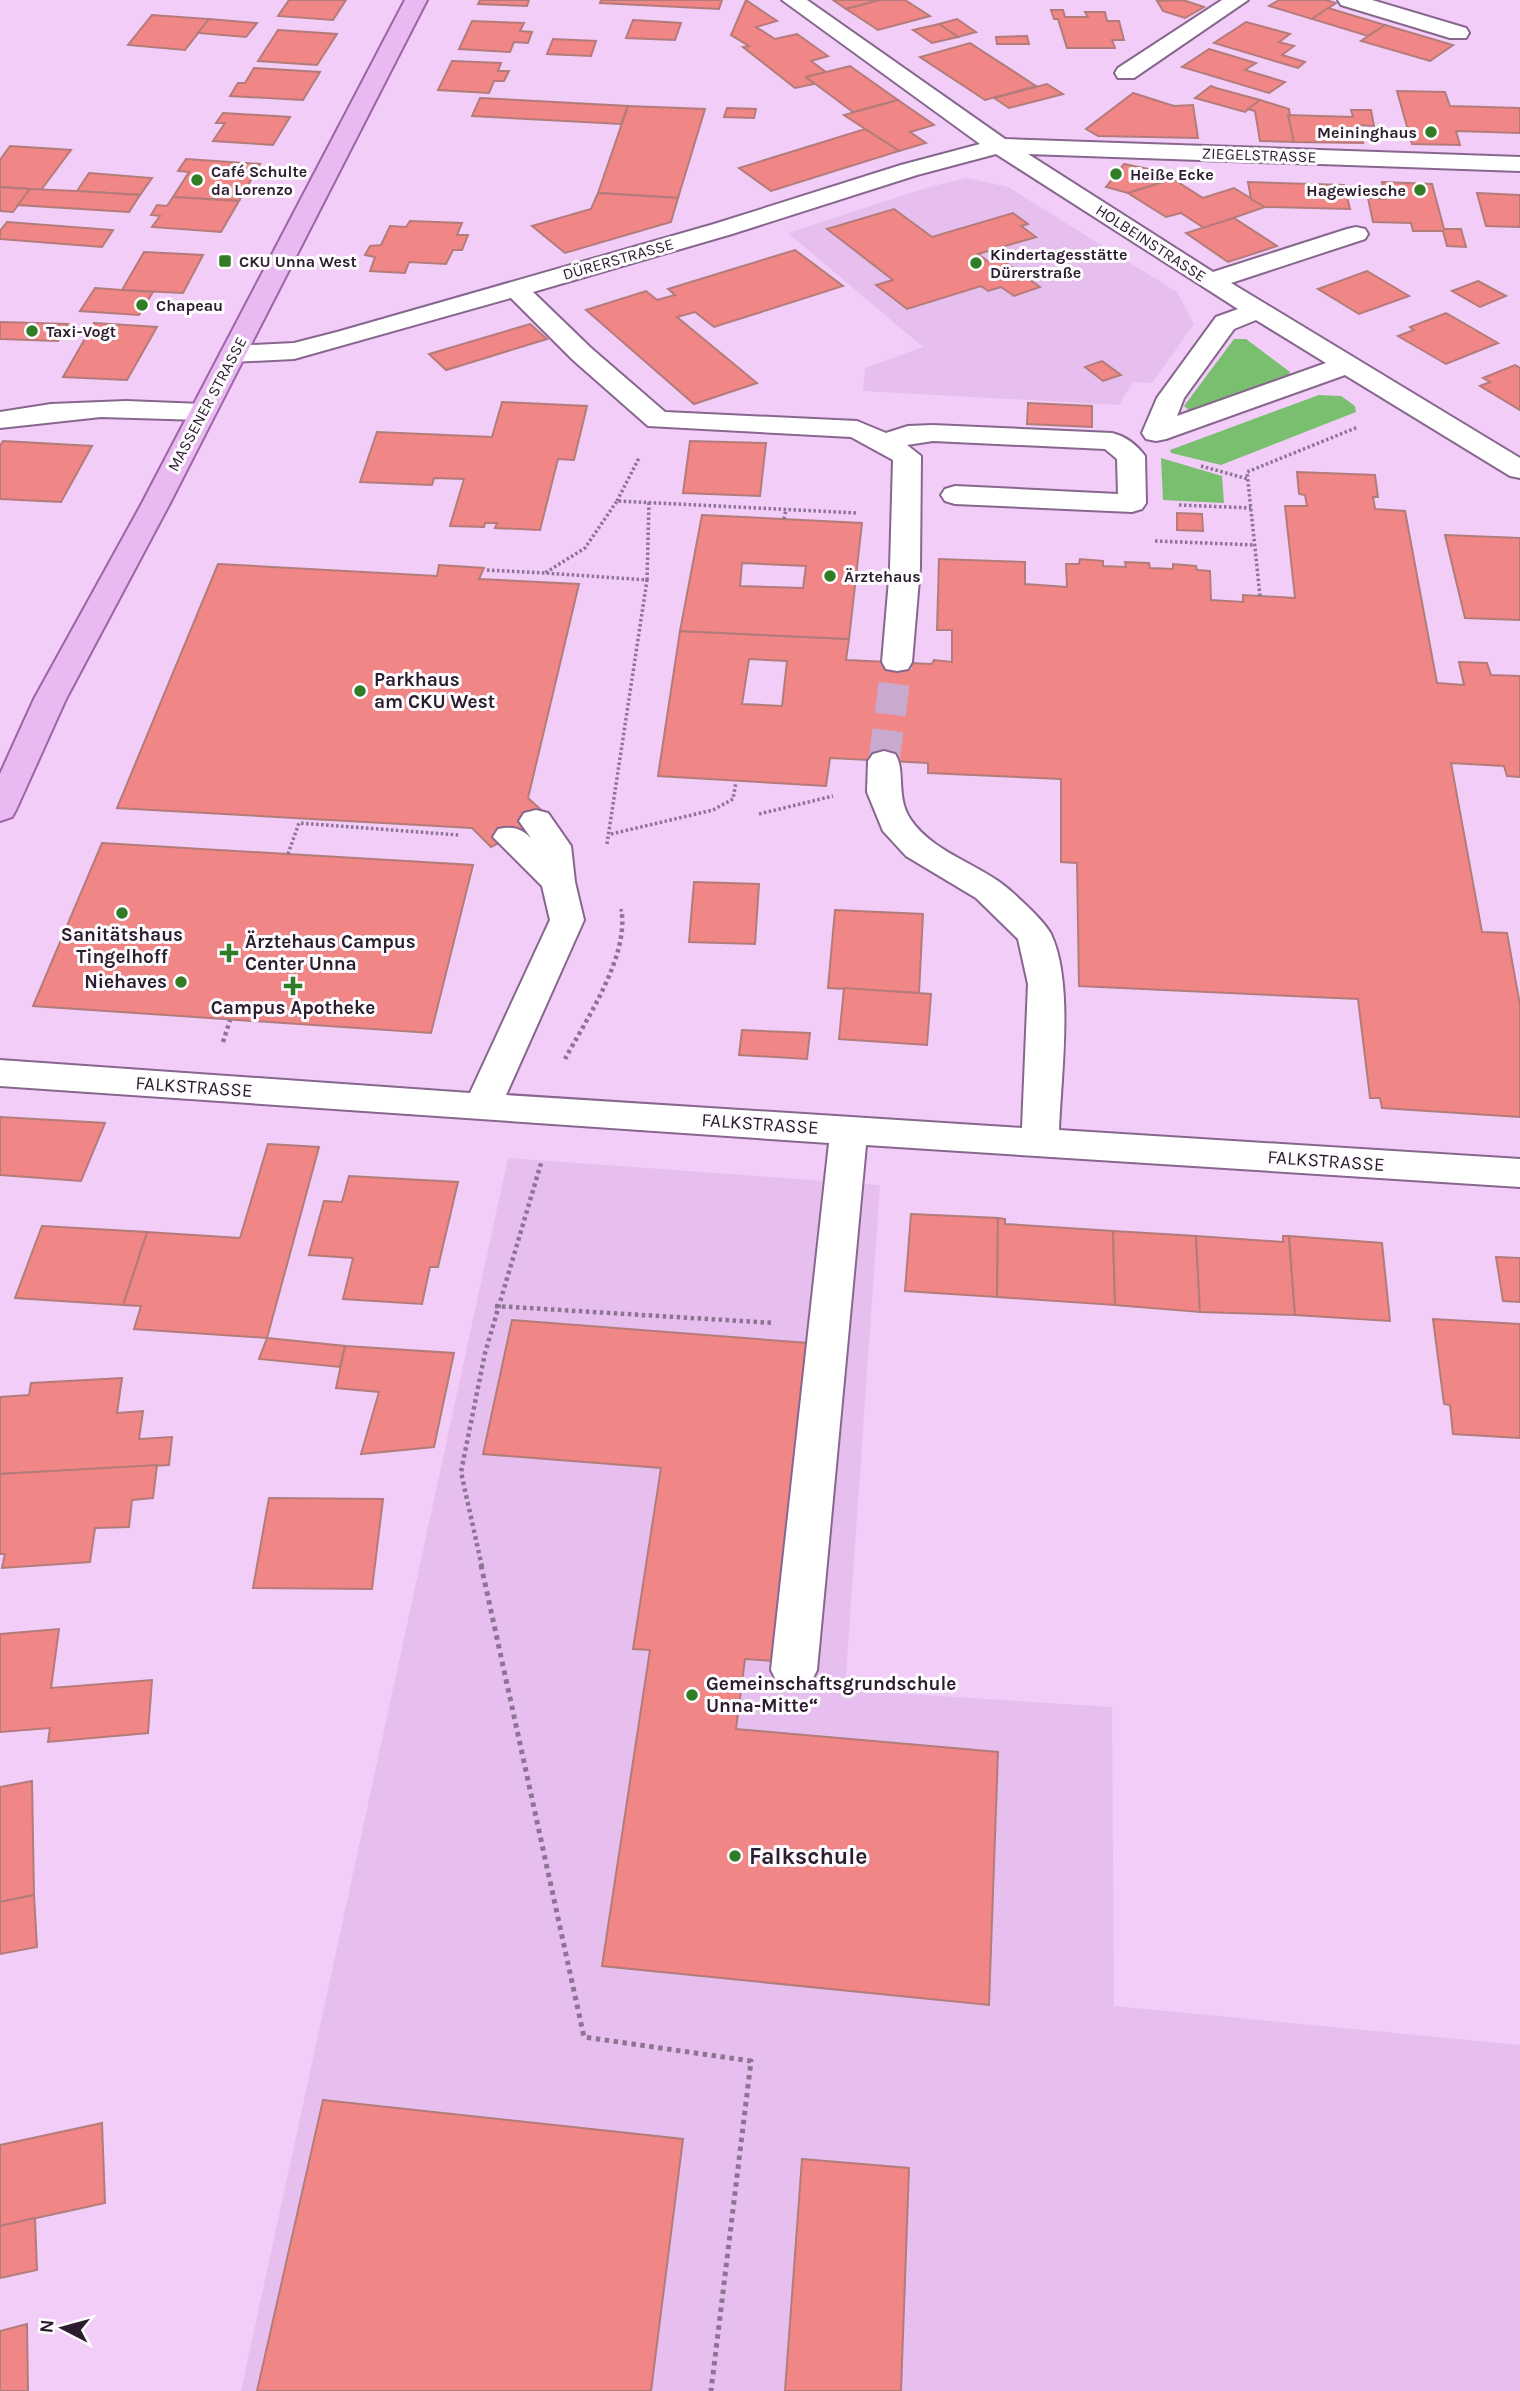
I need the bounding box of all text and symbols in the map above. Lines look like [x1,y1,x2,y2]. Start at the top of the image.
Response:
place label: Meininghaus [1317,123,1417,142]
marker: Meininghaus [1423,124,1439,140]
street label: ZIEGELSTRASSE [1201,144,1317,166]
place label: Café Schulte da Lorenzo [211,162,307,199]
place label: Heiße Ecke [1130,165,1214,184]
marker: Heiße Ecke [1108,166,1124,182]
marker: Café Schulte da Lorenzo [189,172,205,188]
place label: Hagewiesche [1306,181,1406,200]
marker: Hagewiesche [1412,182,1428,198]
street label: HOLBEINSTRASSE [1092,200,1210,286]
street label: DÜRERSTRASSE [560,234,676,284]
place label: Kindertagesstätte Dürerstraße [990,245,1127,282]
place label: CKU Unna West [239,252,357,271]
marker: CKU Unna West [217,253,233,269]
marker: Kindertagesstätte Dürerstraße [968,255,984,271]
place label: Chapeau [156,296,223,315]
marker: Chapeau [134,297,150,313]
place label: Taxi-Vogt [46,322,116,341]
marker: Taxi-Vogt [24,323,40,339]
street label: MASSENER STRASSE [163,333,251,475]
place label: Ärztehaus [844,567,921,586]
marker: Ärztehaus [822,568,838,584]
place label: Parkhaus am CKU West [374,669,495,713]
marker: Parkhaus am CKU West [352,683,368,699]
marker: Sanitätshaus Tingelhoff [114,905,130,921]
place label: Sanitätshaus Tingelhoff [61,924,183,968]
place label: Ärztehaus Campus Center Unna [245,930,416,975]
marker: Ärztehaus Campus Center Unna [219,943,239,963]
place label: Niehaves [84,971,167,993]
marker: Niehaves [173,974,189,990]
marker: Campus Apotheke [285,978,301,994]
place label: Campus Apotheke [211,997,375,1019]
street label: FALKSTRASSE [135,1072,253,1102]
street label: FALKSTRASSE [701,1109,819,1139]
street label: FALKSTRASSE [1267,1146,1385,1176]
place label: Gemeinschaftsgrundschule Unna-Mitte“ [706,1673,956,1717]
marker: Gemeinschaftsgrundschule Unna-Mitte“ [684,1687,700,1703]
place label: Falkschule [749,1843,867,1870]
marker: Falkschule [727,1848,743,1864]
north arrow [28,2293,98,2363]
text: N [35,2318,59,2334]

